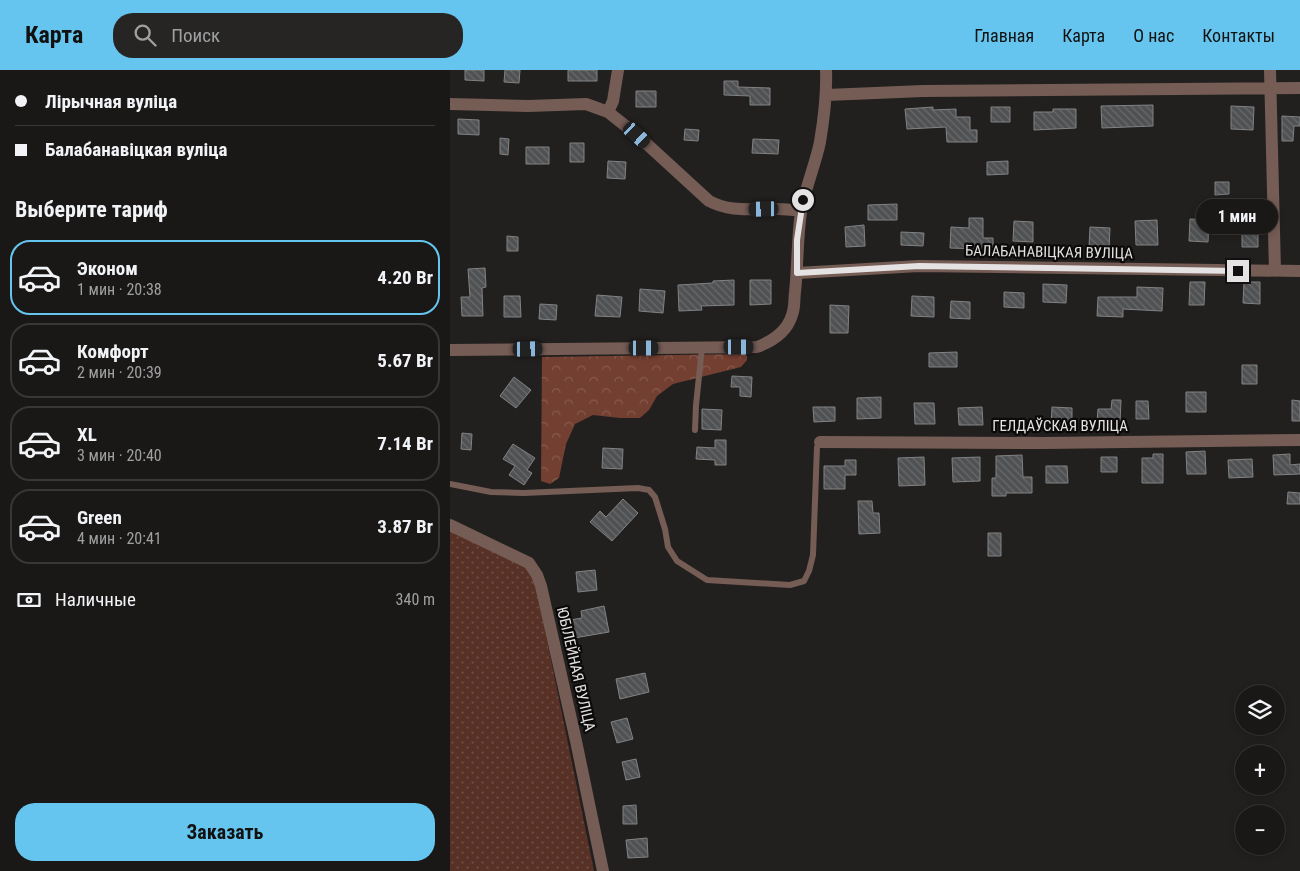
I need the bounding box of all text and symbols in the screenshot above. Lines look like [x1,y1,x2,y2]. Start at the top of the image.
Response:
search box [113,13,463,58]
text: Карта [25,21,83,49]
icon: search [131,21,159,49]
text: Поиск [171,24,220,47]
text: Главная [974,25,1034,46]
text: Карта [1062,25,1105,46]
text: О нас [1133,25,1174,46]
text: Контакты [1202,25,1275,46]
text: Лірычная вуліца [45,90,177,113]
car [620,119,653,151]
text: Балабанавіцкая вуліца [45,138,228,161]
route start [792,189,814,211]
text: Выберите тариф [15,197,168,222]
callout: 1 мин [1197,198,1279,234]
car [748,201,779,217]
text: 1 мин [1218,207,1256,226]
street label: БАЛАБАНАВІЦКАЯ ВУЛІЦА [965,242,1133,262]
icon: car [17,255,62,300]
text: Эконом [77,257,138,280]
route end [1227,260,1249,282]
text: 4.20 Br [377,266,433,289]
text: 1 мин · 20:38 [77,280,162,299]
icon: car [17,338,62,383]
text: Комфорт [77,340,149,363]
car [724,340,754,355]
car [512,341,543,357]
car [629,341,659,356]
text: 5.67 Br [377,349,433,372]
text: 2 мин · 20:39 [77,363,162,382]
street label: ГЕЛДАЎСКАЯ ВУЛІЦА [992,417,1128,435]
icon: car [17,421,62,466]
text: XL [77,423,97,446]
text: 7.14 Br [377,432,433,455]
text: 3 мин · 20:40 [77,446,162,465]
icon: car [17,504,62,549]
text: Green [77,506,122,529]
text: 3.87 Br [377,515,433,538]
text: 4 мин · 20:41 [77,529,162,548]
icon: cash [15,586,43,614]
text: Наличные [55,588,136,611]
text: 340 m [396,590,435,609]
street label: ЮБІЛЕЙНАЯ ВУЛІЦА [553,605,599,733]
map controls [1235,685,1285,855]
button: layers [1235,685,1285,735]
button: + [1235,745,1285,795]
button: Заказать [15,803,435,861]
button: − [1235,805,1285,855]

